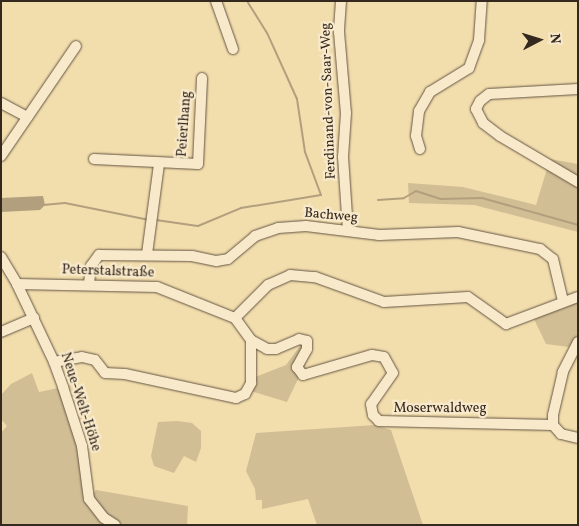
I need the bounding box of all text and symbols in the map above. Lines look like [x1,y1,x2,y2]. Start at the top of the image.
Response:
north arrow [514,15,564,65]
street label: Ferdinand-von-Saar-Weg [318,22,340,180]
text: N [545,33,564,45]
street label: Peierlhang [174,90,196,158]
street label: Bachweg [303,205,359,227]
street label: Peterstalstraße [61,262,155,282]
street label: Neue-Welt-Höhe [56,350,104,454]
street label: Moserwaldweg [393,401,487,417]

